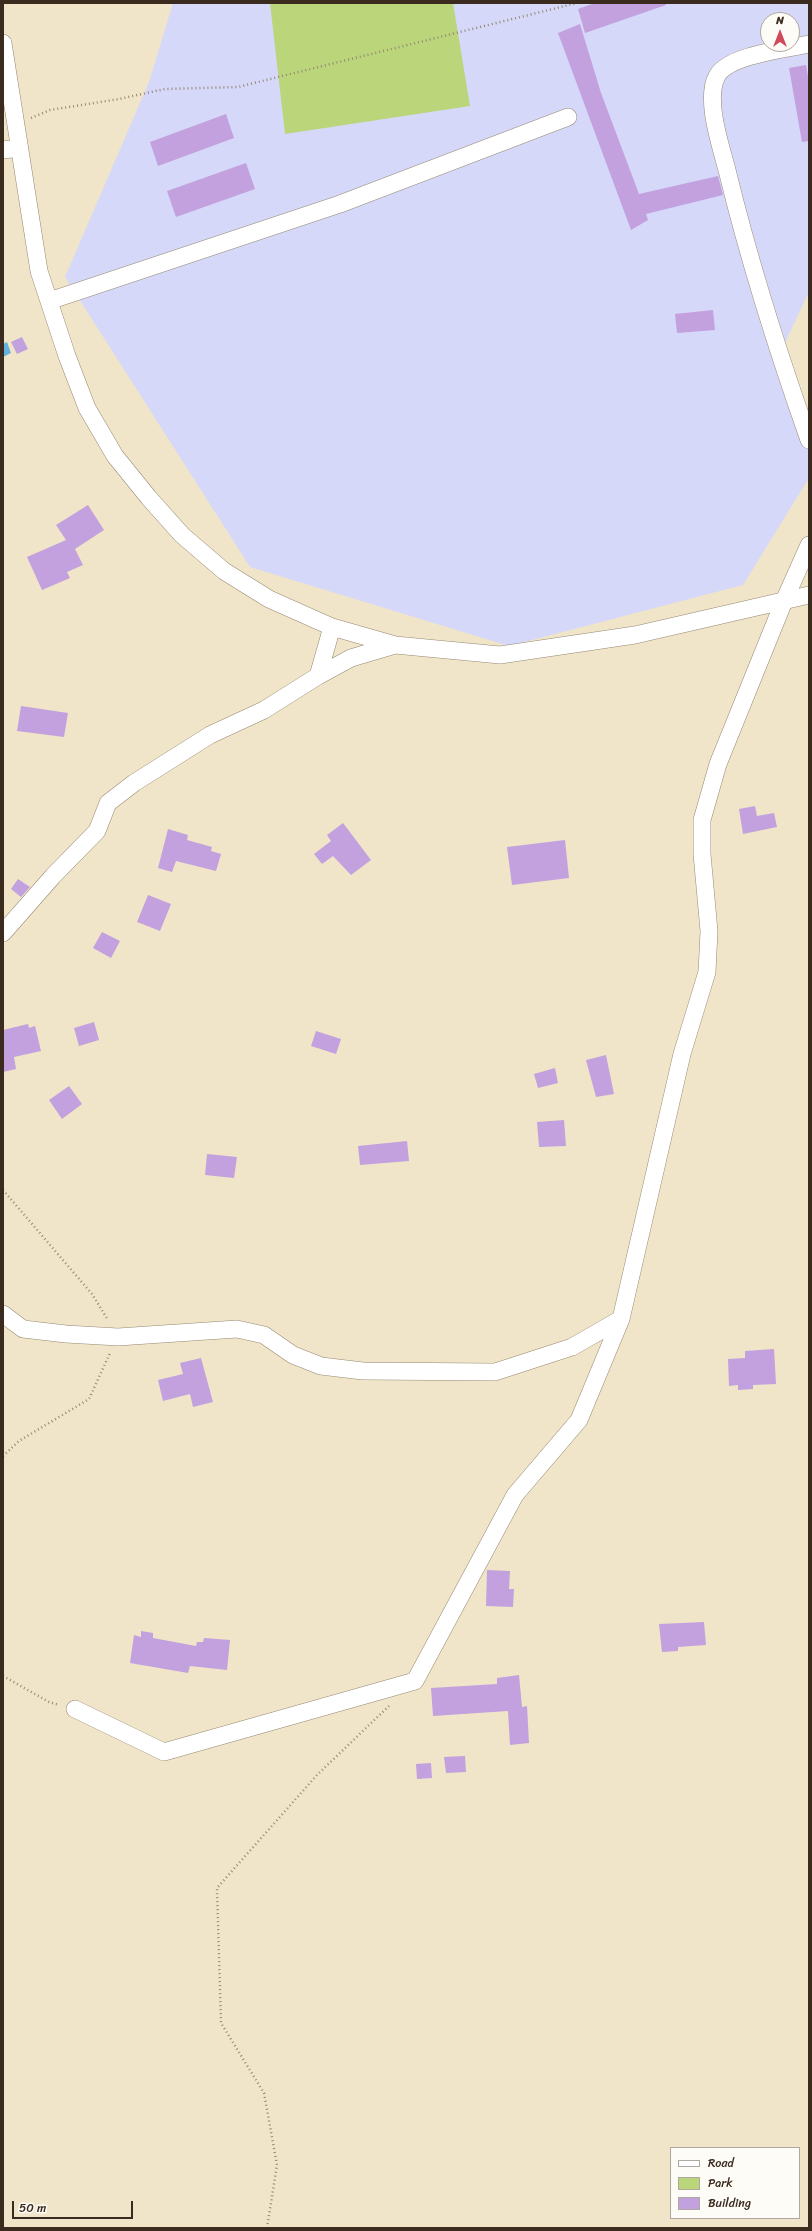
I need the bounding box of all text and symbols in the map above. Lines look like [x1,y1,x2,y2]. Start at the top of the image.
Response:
text: N [776,11,784,30]
north arrow [760,12,800,52]
legend [670,2147,800,2219]
text: Road [708,2152,734,2174]
text: Park [708,2172,733,2194]
text: Building [708,2192,751,2214]
scale bar [14,2193,135,2219]
text: 50 m [19,2197,46,2219]

